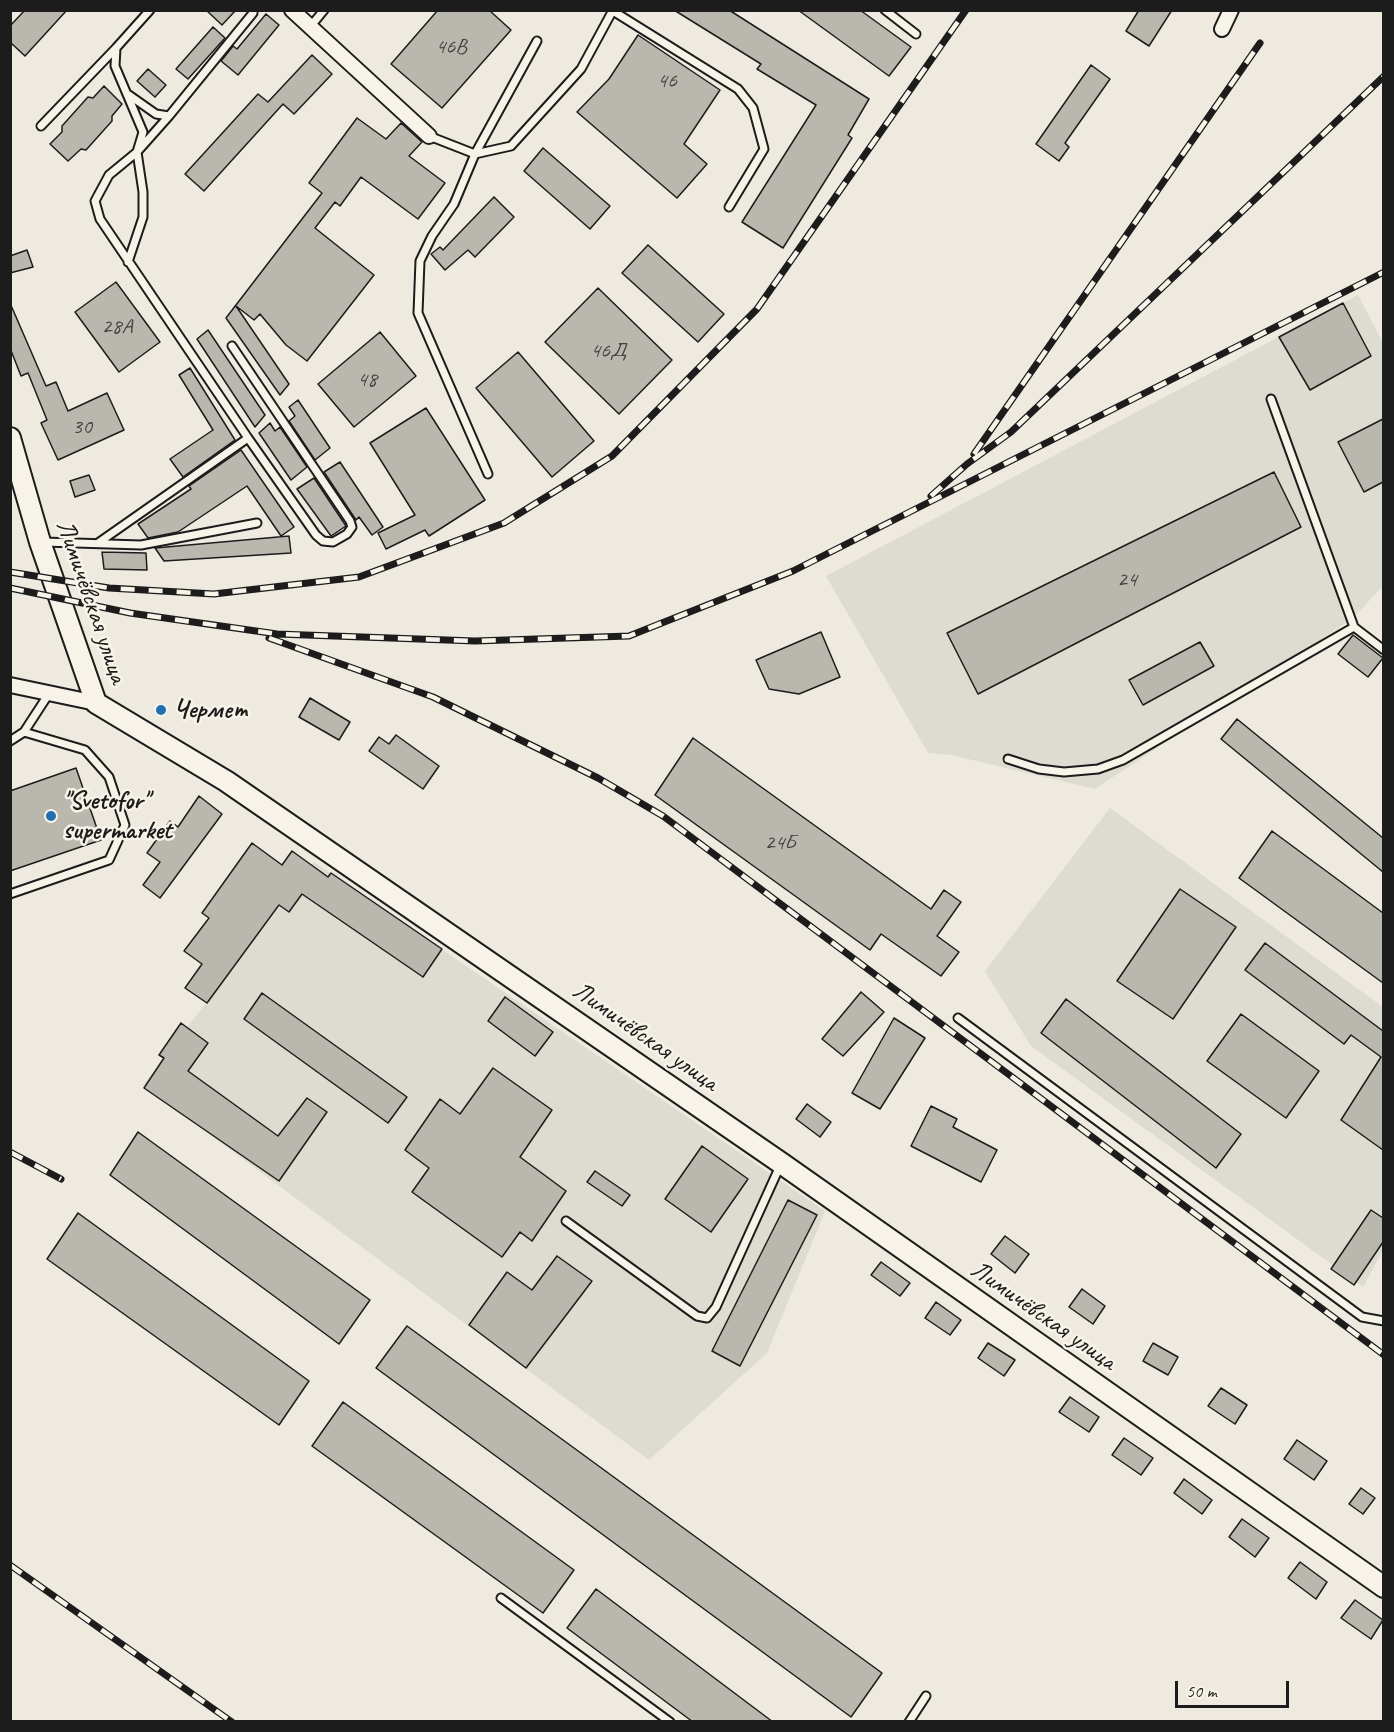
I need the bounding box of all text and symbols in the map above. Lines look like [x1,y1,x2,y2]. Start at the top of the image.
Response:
house number: 46В [435,34,467,60]
house number: 46 [657,68,677,94]
house number: 28А [102,314,132,340]
house number: 46Д [590,338,626,364]
house number: 48 [357,367,377,393]
house number: 30 [72,414,92,440]
street label: Лимичёвская улица [48,516,134,688]
house number: 24 [1117,567,1137,593]
place label: Чермет [173,694,248,726]
marker: Чермет [154,703,168,717]
place label: "Svetofor" supermarket [63,785,172,846]
marker: "Svetofor" supermarket [44,809,58,823]
house number: 24Б [765,830,795,856]
street label: Лимичёвская улица [566,975,724,1099]
street label: Лимичёвская улица [964,1254,1122,1378]
scale bar [1178,1669,1292,1707]
text: 50 m [1186,1680,1217,1702]

